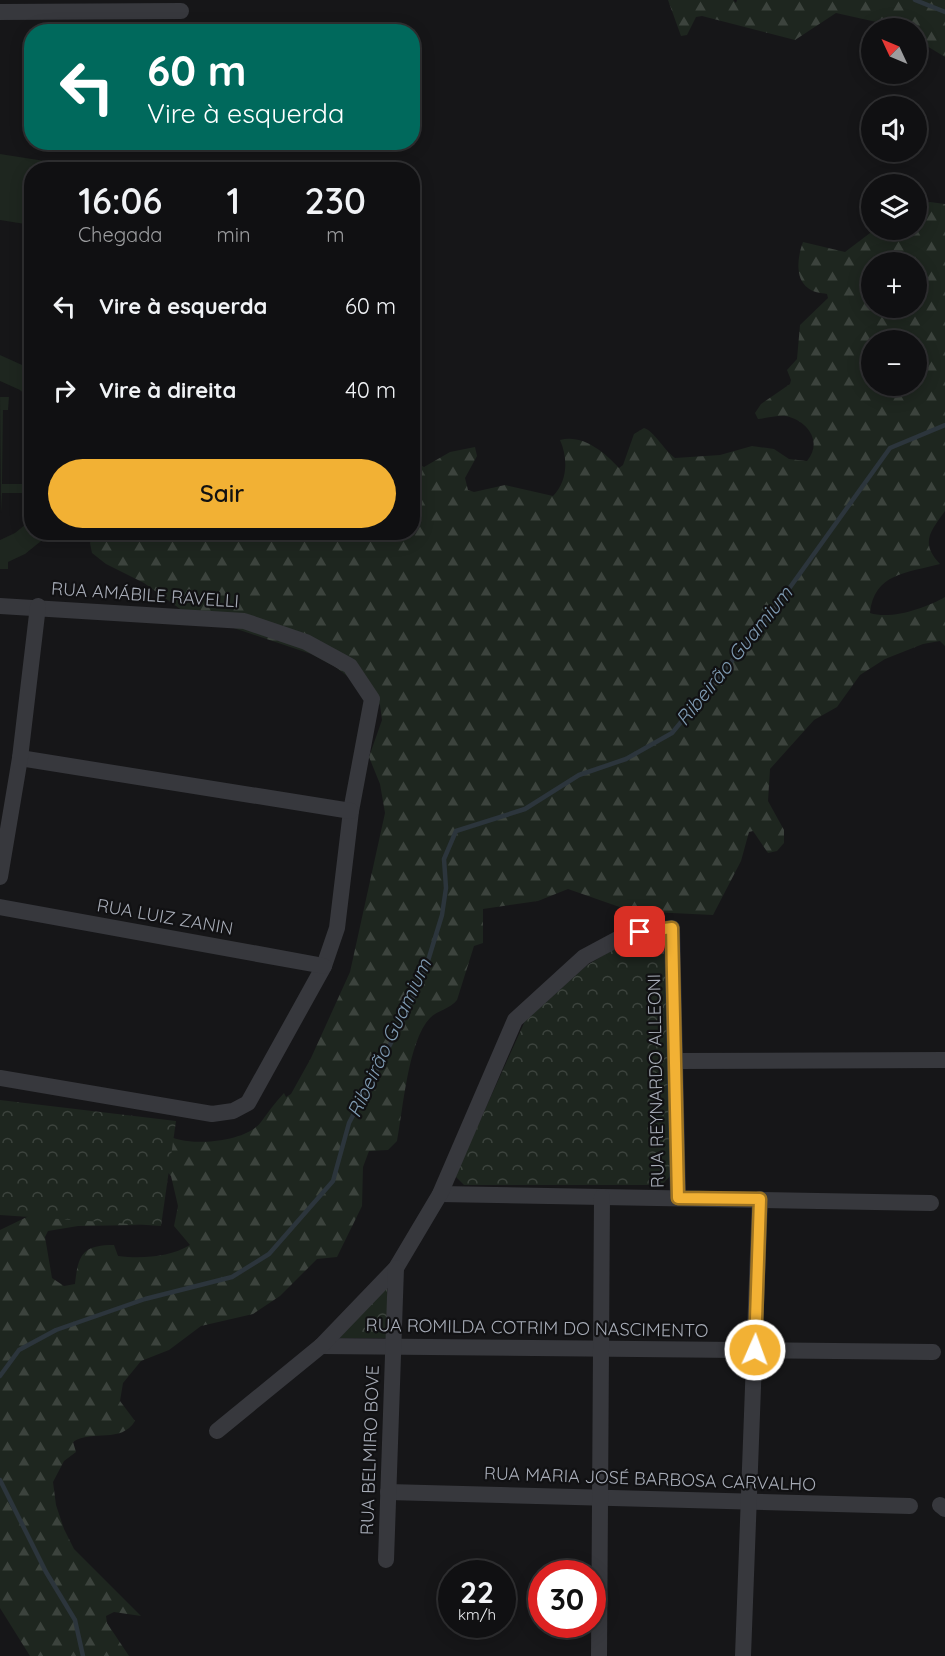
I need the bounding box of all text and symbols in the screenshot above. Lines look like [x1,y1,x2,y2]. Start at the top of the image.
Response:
north arrow [861,18,927,84]
map controls [861,18,927,396]
text: 60 m [147,44,247,97]
icon: left [48,48,126,126]
text: Vire à esquerda [147,96,344,130]
button: sound [861,96,927,162]
button: layers [861,174,927,240]
text: 16:06 [78,178,162,223]
text: 1 [227,178,240,223]
text: 230 [305,178,366,223]
text: Chegada [78,222,162,247]
text: min [216,222,251,247]
text: m [326,222,344,247]
button: + [861,252,927,318]
icon: left [48,290,81,323]
text: Vire à esquerda [99,292,267,320]
text: 60 m [345,292,396,320]
button: − [861,330,927,396]
icon: right [48,374,81,407]
text: Vire à direita [99,376,236,404]
text: 40 m [345,376,396,404]
button: Sair [48,459,396,528]
street label: RUA AMÁBILE RAVELLI [50,576,240,613]
water label: Ribeirão Guamium [670,580,798,730]
street label: RUA LUIZ ZANIN [95,893,235,940]
pin [614,906,665,957]
icon: arrive [623,915,656,948]
water label: Ribeirão Guamium [341,954,437,1121]
street label: RUA REYNARDO ALLEONI [642,974,669,1188]
street label: RUA ROMILDA COTRIM DO NASCIMENTO [365,1313,709,1342]
position arrow [723,1318,787,1382]
street label: RUA BELMIRO BOVE [355,1365,384,1535]
street label: RUA MARIA JOSÉ BARBOSA CARVALHO [484,1461,816,1496]
speed limit sign: 30 [528,1560,606,1638]
text: 22 [460,1573,494,1611]
text: km/h [458,1605,496,1624]

